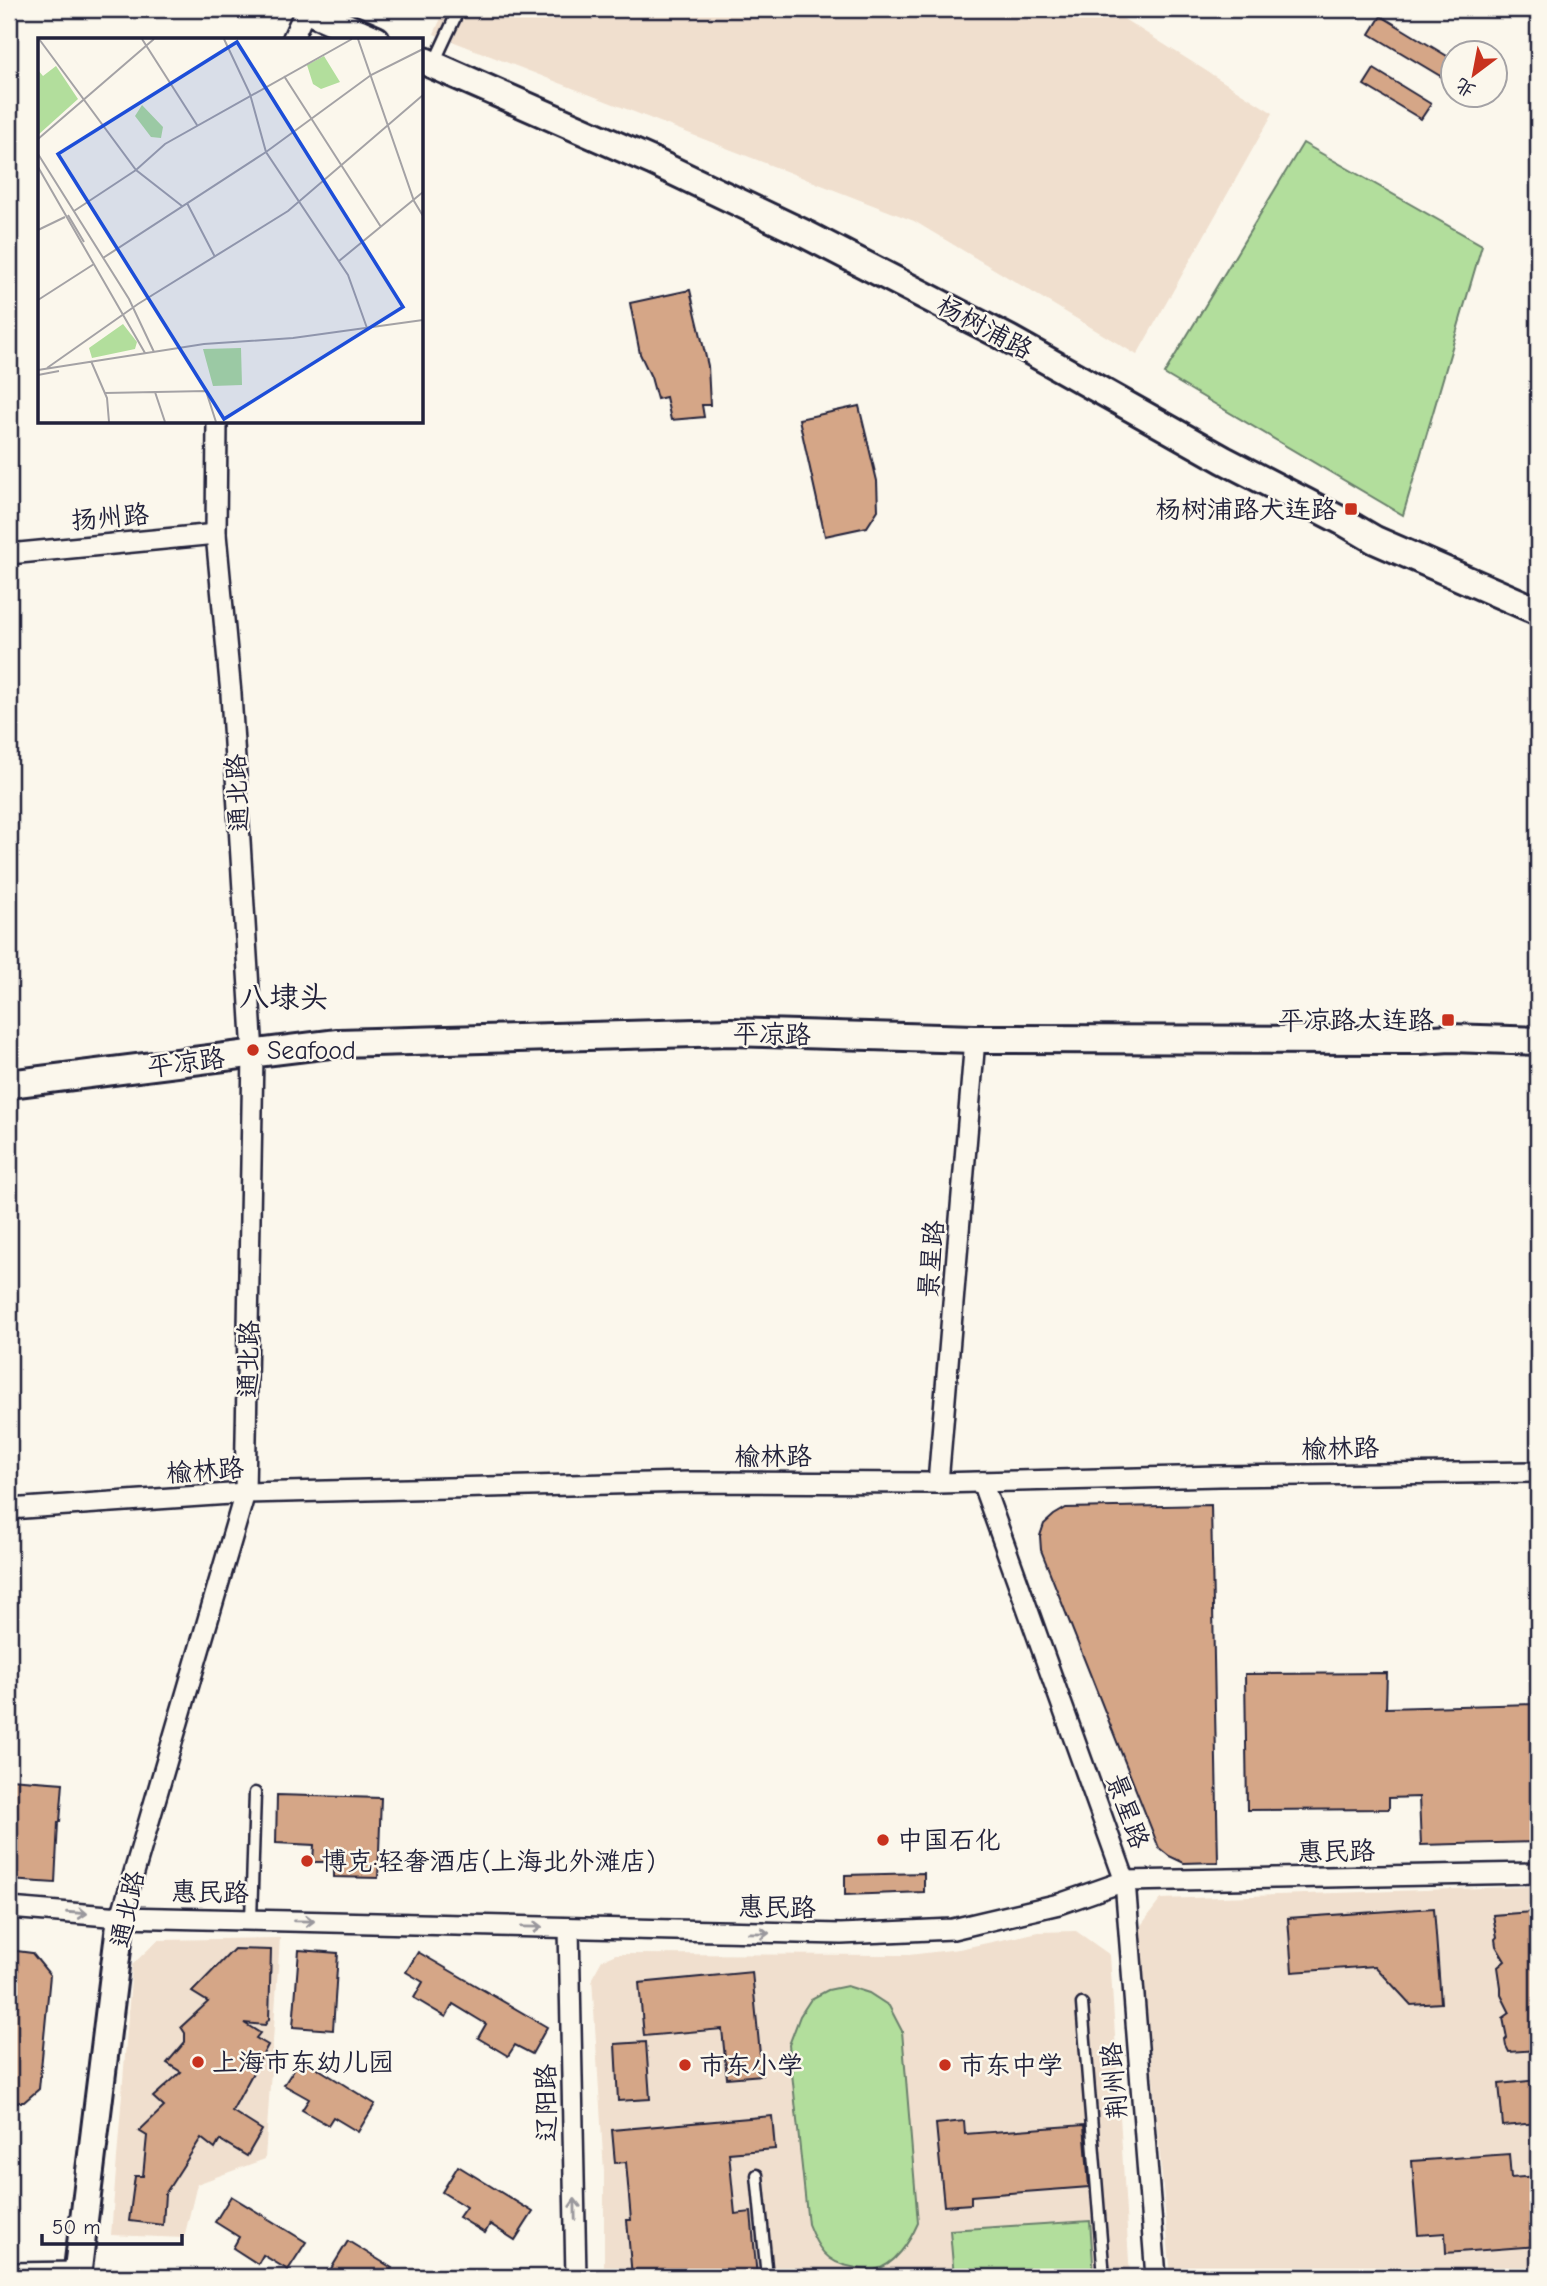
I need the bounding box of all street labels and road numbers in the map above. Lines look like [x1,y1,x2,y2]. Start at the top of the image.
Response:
street label: 杨树浦路 [932,290,1037,366]
street label: 扬州路 [70,500,150,536]
street label: 通北路 [221,753,255,833]
street label: 平凉路 [733,1019,811,1051]
street label: 平凉路 [146,1043,227,1083]
street label: 景星路 [914,1219,950,1299]
street label: 通北路 [233,1320,265,1398]
street label: 榆林路 [1301,1433,1379,1465]
street label: 榆林路 [734,1442,812,1472]
street label: 榆林路 [165,1453,245,1489]
street label: 景星路 [1100,1770,1154,1853]
street label: 惠民路 [1297,1836,1375,1868]
street label: 通北路 [105,1868,151,1950]
street label: 惠民路 [171,1877,249,1909]
street label: 惠民路 [738,1892,816,1924]
street label: 荆州路 [1097,2041,1133,2121]
street label: 辽阳路 [531,2064,563,2142]

